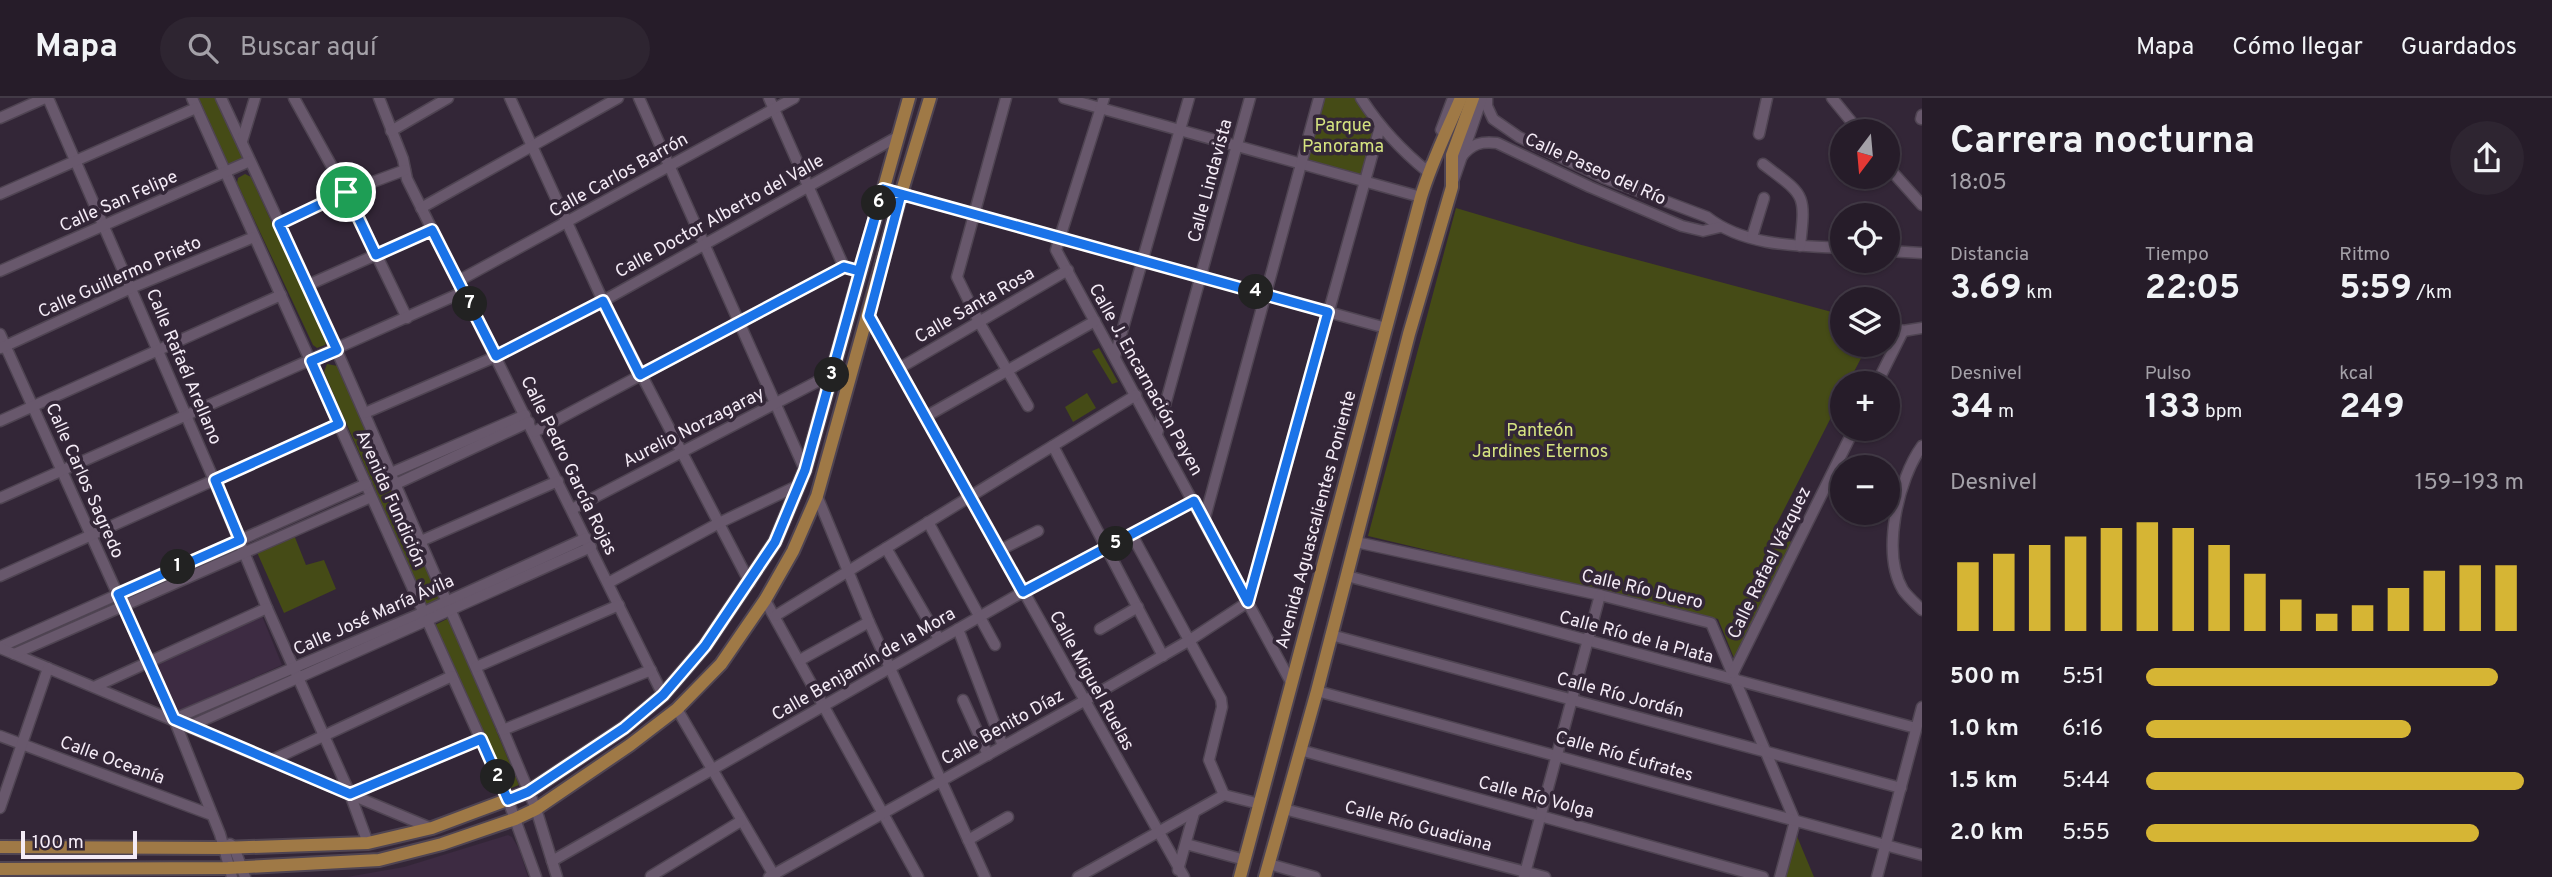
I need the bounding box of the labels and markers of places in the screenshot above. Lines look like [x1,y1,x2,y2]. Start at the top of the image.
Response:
pin [316,162,376,222]
pin: 6 [862,186,896,220]
pin: 4 [1238,274,1274,310]
pin: 7 [452,286,488,322]
pin: 3 [814,358,850,392]
pin: 5 [1098,526,1134,562]
pin: 1 [160,550,196,584]
pin: 2 [480,760,516,794]

